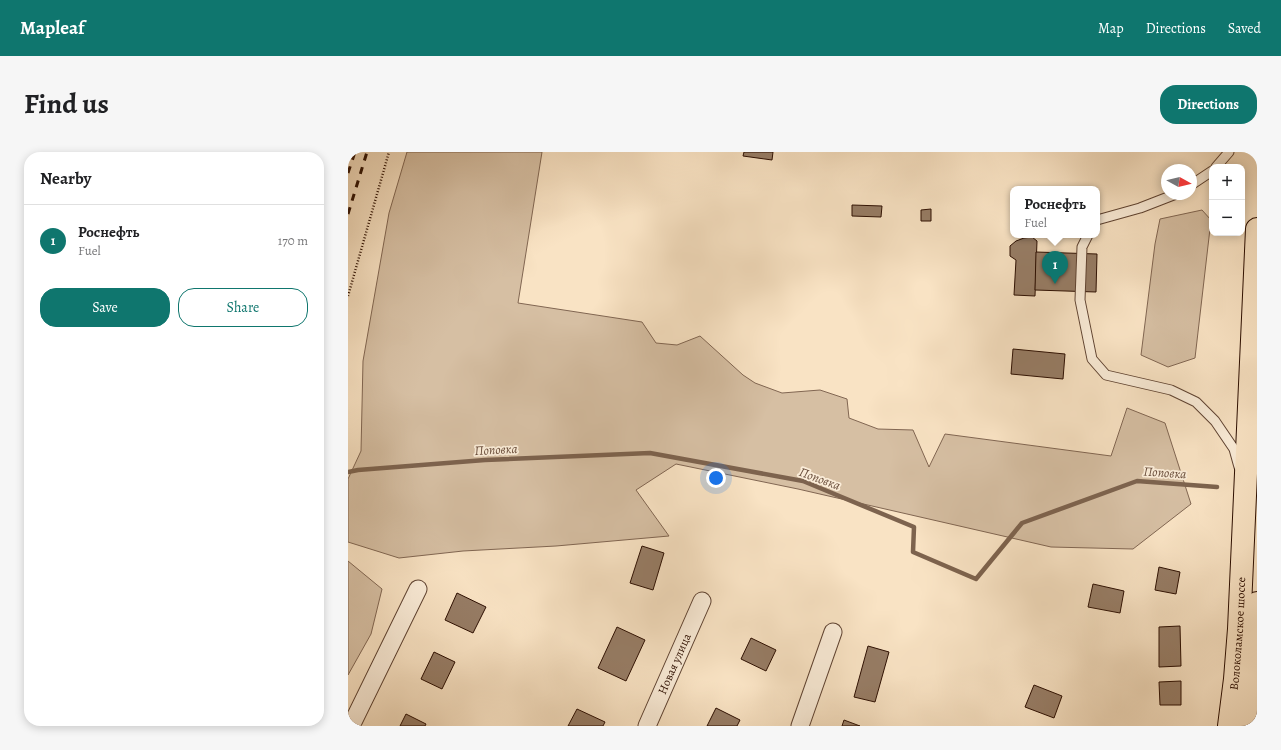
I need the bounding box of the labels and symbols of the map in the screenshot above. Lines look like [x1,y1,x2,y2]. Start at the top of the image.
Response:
north arrow [1161,164,1197,200]
pin: 1 [1042,251,1068,284]
water label: Поповка [474,440,518,459]
water label: Поповка [797,463,843,494]
water label: Поповка [1143,463,1187,482]
your location [706,468,726,488]
street label: Волоколамское шоссе [1226,577,1249,691]
street label: Новая улица [654,630,695,697]

